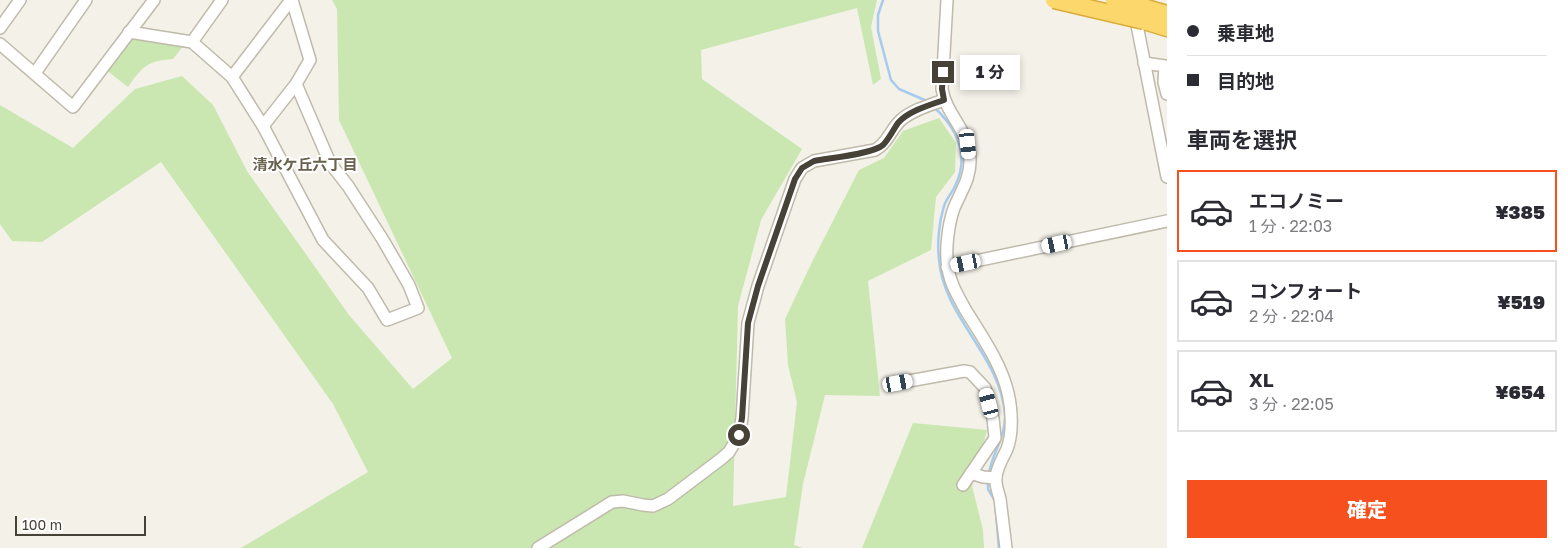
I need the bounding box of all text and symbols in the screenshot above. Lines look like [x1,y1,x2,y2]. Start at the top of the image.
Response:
text: 乗車地 [1217,21,1274,44]
callout: 1 分 [960,54,1020,90]
route end [932,61,954,83]
text: 1 分 [976,62,1004,82]
text: 目的地 [1217,69,1274,92]
text: 車両を選択 [1187,126,1297,153]
car [958,128,977,160]
district label: 清水ケ丘六丁目 [252,155,358,173]
icon: car [1189,189,1234,234]
text: エコノミー [1249,189,1344,212]
text: ¥385 [1495,200,1545,223]
text: 1 分 · 22:03 [1249,216,1332,236]
car [1040,234,1073,254]
car [949,253,982,273]
icon: car [1189,279,1234,324]
text: コンフォート [1249,279,1362,302]
text: ¥519 [1497,290,1545,313]
text: 2 分 · 22:04 [1249,306,1334,326]
text: XL [1249,368,1274,391]
icon: car [1189,369,1234,414]
car [881,373,914,393]
text: ¥654 [1495,380,1545,403]
car [977,387,1000,419]
text: 3 分 · 22:05 [1249,394,1334,414]
route start [728,424,750,446]
button: 確定 [1187,480,1547,538]
scale bar [15,513,146,536]
text: 100 m [22,516,62,533]

